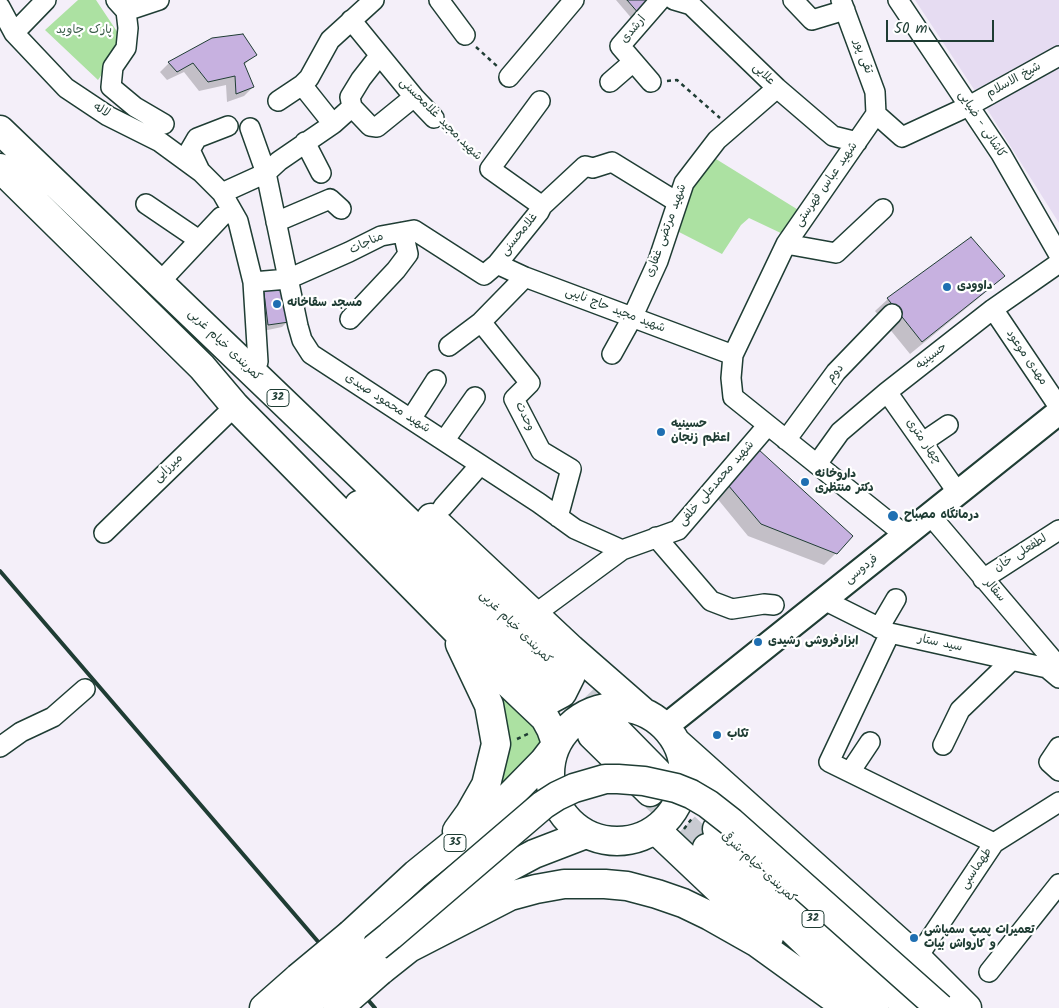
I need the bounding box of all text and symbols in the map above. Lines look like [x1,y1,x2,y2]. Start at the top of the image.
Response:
scale bar [889,10,996,42]
street label: ارشدی [618,13,650,47]
text: 50 m [894,17,928,41]
park label: پارک جاوید [56,24,112,38]
street label: تقی پور [849,38,875,76]
street label: شیخ الاسلام [984,60,1044,102]
street label: علایی [749,61,777,89]
street label: شهید مجید غلامحسنی [396,76,484,164]
street label: کاشانی - ضیایی [954,89,1008,161]
street label: لاله [90,100,112,122]
street label: شهید عباس فهرستی [792,140,862,230]
street label: شهید مرتضی غفاری [643,182,691,280]
street label: غلامحسنی [498,211,542,259]
street label: مناجات [348,230,386,258]
place label: داوودی [957,280,992,294]
marker: داوودی [941,281,953,293]
street label: شهید مجید حاج نایبی [563,285,667,337]
place label: مسجد سقاخانه [287,297,362,311]
marker: مسجد سقاخانه [271,298,283,310]
street label: کمربندی خیام غربی [184,307,264,385]
street label: مهدی موعود [1002,327,1050,389]
street label: حسینیه [914,340,950,374]
street label: دوم [824,362,848,386]
street label: شهید محمود صیدی [342,371,432,437]
road number: 32 [267,389,289,406]
street label: وحدت [511,400,537,434]
street label: چهار متری [902,416,944,468]
place label: حسینیه اعظم زنجان [671,418,730,446]
marker: حسینیه اعظم زنجان [655,426,667,438]
street label: شهید محمدعلی خلفی [676,438,758,530]
street label: میرزایی [151,452,187,486]
place label: داروخانه دکتر منتظری [815,468,874,496]
marker: داروخانه دکتر منتظری [799,476,811,488]
marker: درمانگاه مصباح [886,509,900,523]
place label: درمانگاه مصباح [904,509,979,523]
street label: لطفعلی خان [992,532,1050,576]
street label: فردوسی [842,552,882,588]
street label: سقالر [980,577,1008,605]
street label: کمربندی خیام غربی [476,589,554,667]
street label: سید ستار [917,632,963,656]
place label: ابزارفروشی رشیدی [768,635,858,649]
marker: ابزارفروشی رشیدی [752,636,764,648]
place label: تکاب [727,728,749,742]
marker: تکاب [711,729,723,741]
street label: کمربندی خیام شرقی [718,830,798,906]
road number: 35 [444,834,466,851]
street label: طهماسبی [958,846,996,892]
road number: 32 [802,911,824,928]
place label: تعمیرات پمپ سمپاشی و کارواش بیات [924,924,1034,952]
marker: تعمیرات پمپ سمپاشی و کارواش بیات [908,932,920,944]

